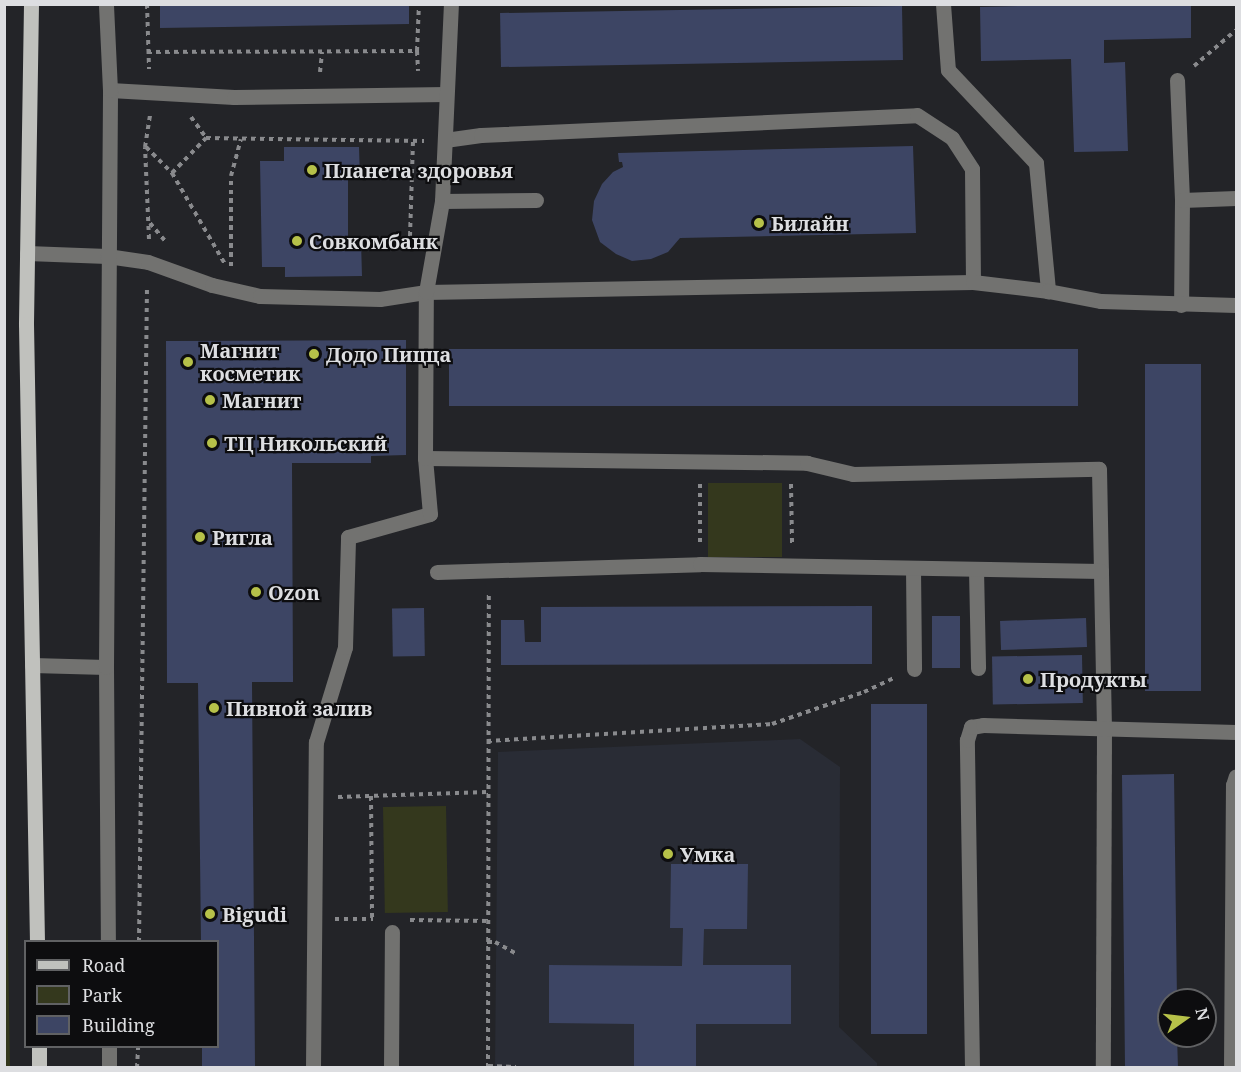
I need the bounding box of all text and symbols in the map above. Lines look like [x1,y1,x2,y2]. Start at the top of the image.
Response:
place label: Планета здоровья [324,158,513,182]
marker: Планета здоровья [305,163,319,177]
place label: Билайн [771,211,849,235]
marker: Билайн [752,216,766,230]
place label: Совкомбанк [309,229,438,253]
marker: Совкомбанк [290,234,304,248]
place label: Магнит косметик [200,338,300,385]
place label: Додо Пицца [326,342,451,366]
marker: Додо Пицца [307,347,321,361]
marker: Магнит косметик [181,355,195,369]
place label: Магнит [222,388,301,412]
marker: Магнит [203,393,217,407]
place label: ТЦ Никольский [224,431,387,455]
marker: ТЦ Никольский [205,436,219,450]
place label: Ригла [212,525,273,549]
marker: Ригла [193,530,207,544]
place label: Ozon [268,580,320,604]
marker: Ozon [249,585,263,599]
place label: Продукты [1040,667,1147,691]
marker: Продукты [1021,672,1035,686]
place label: Пивной залив [226,696,372,720]
marker: Пивной залив [207,701,221,715]
place label: Умка [680,842,735,866]
marker: Умка [661,847,675,861]
place label: Bigudi [222,902,287,926]
marker: Bigudi [203,907,217,921]
legend [24,940,219,1048]
text: Road [82,953,125,977]
text: Park [82,983,122,1007]
north arrow [1157,988,1217,1048]
text: N [1190,1005,1215,1023]
text: Building [82,1013,155,1037]

